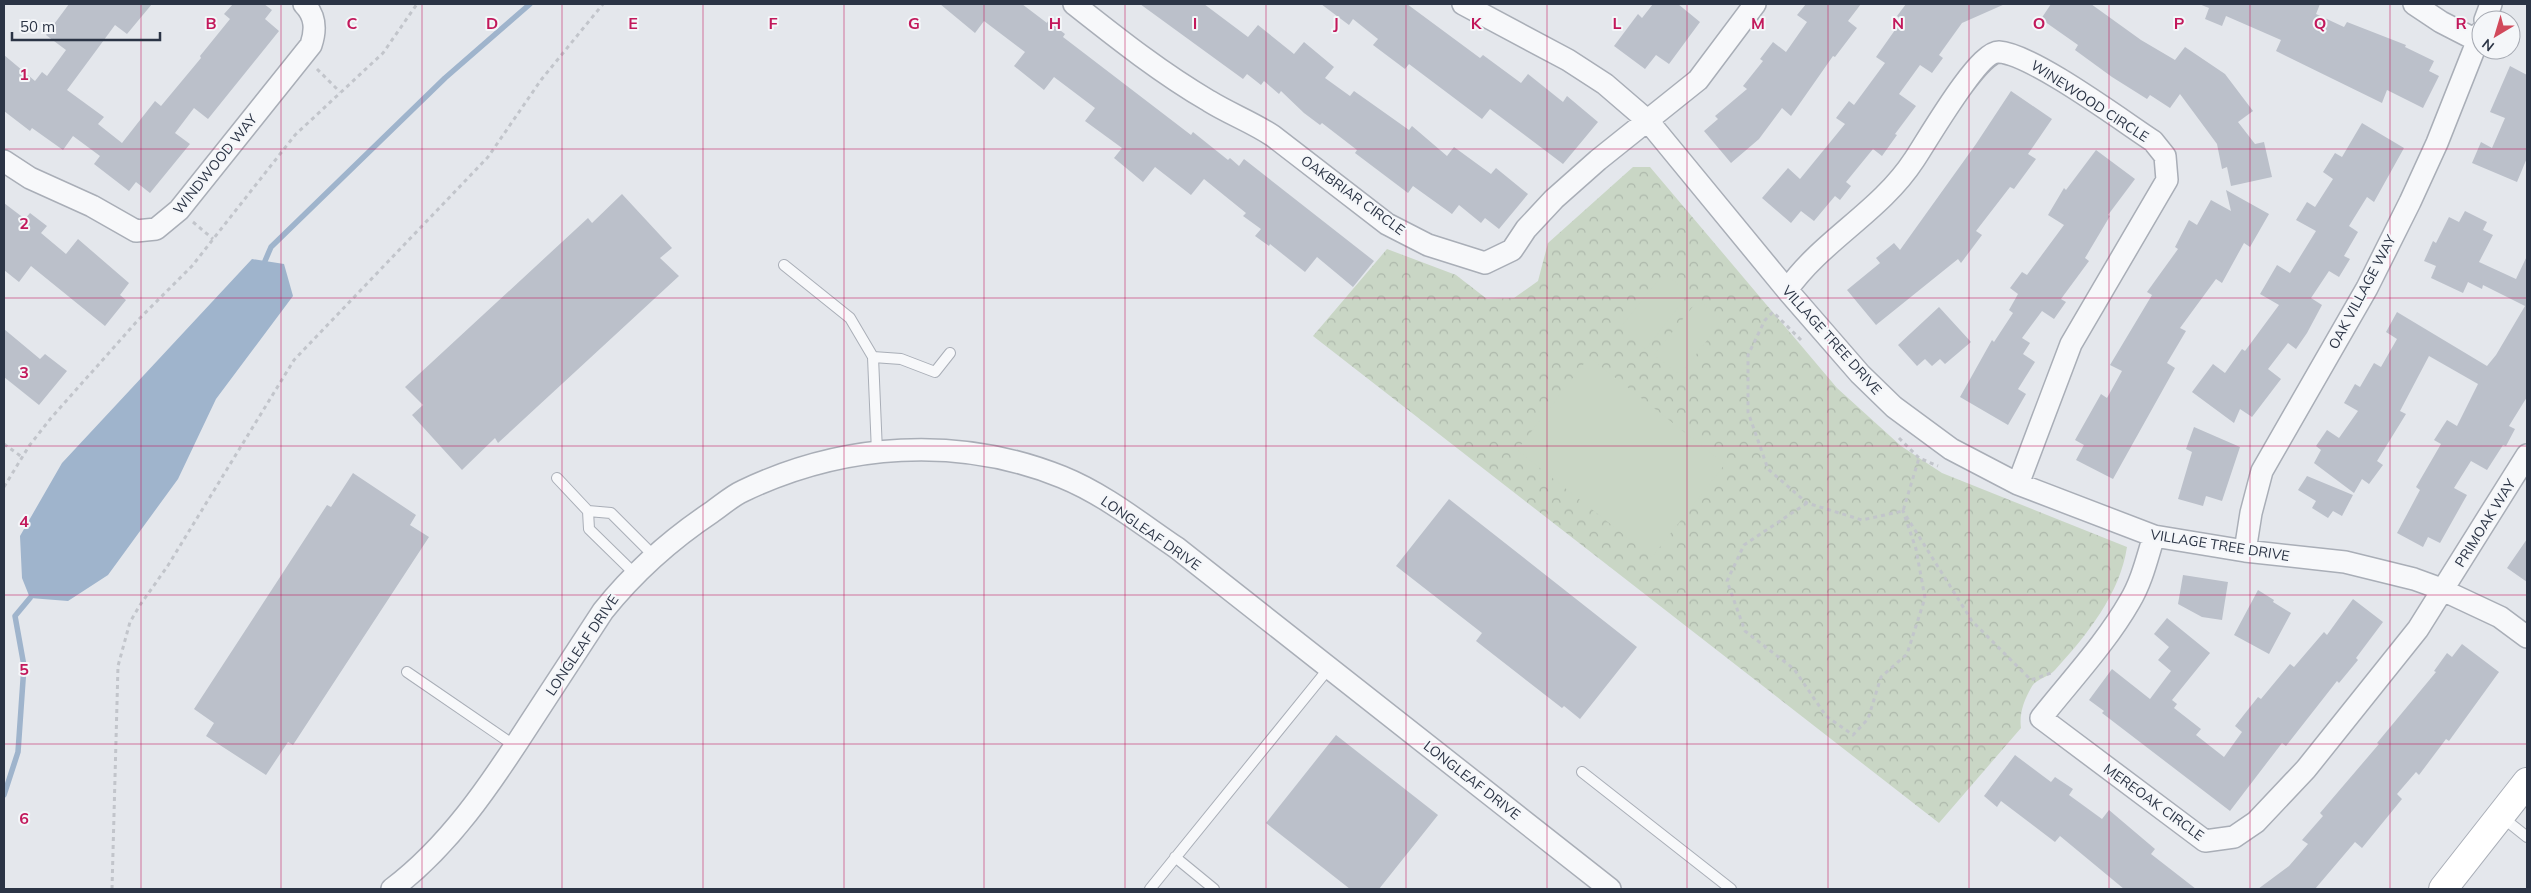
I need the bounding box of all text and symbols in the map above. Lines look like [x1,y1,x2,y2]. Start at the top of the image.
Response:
scale bar [12,10,160,42]
north arrow [2471,10,2521,60]
text: B [205,13,217,33]
text: C [347,13,358,33]
text: D [486,13,498,33]
text: E [628,13,638,33]
text: F [768,13,778,33]
text: G [908,13,920,33]
text: H [1049,13,1061,33]
text: I [1193,13,1197,33]
text: J [1333,13,1339,33]
text: K [1471,13,1483,33]
text: L [1613,13,1622,33]
text: M [1751,13,1765,33]
text: N [1892,13,1904,33]
text: O [2033,13,2045,33]
text: P [2174,13,2185,33]
text: Q [2314,13,2326,33]
text: R [2455,13,2467,33]
text: 50 m [20,17,55,36]
text: N [2478,35,2498,56]
street label: WINEWOOD CIRCLE [2028,56,2152,146]
text: 1 [19,64,29,84]
street label: WINDWOOD WAY [169,110,261,218]
street label: OAKBRIAR CIRCLE [1297,151,1409,239]
text: 2 [19,213,29,233]
street label: OAK VILLAGE WAY [2324,231,2400,352]
street label: VILLAGE TREE DRIVE [1778,282,1886,398]
text: 3 [19,362,29,382]
street label: PRIMOAK WAY [2451,475,2520,570]
street label: LONGLEAF DRIVE [1098,492,1204,574]
text: 4 [19,511,29,531]
street label: VILLAGE TREE DRIVE [2149,525,2291,565]
street label: LONGLEAF DRIVE [542,591,622,699]
text: 5 [19,659,29,679]
street label: LONGLEAF DRIVE [1420,737,1524,823]
street label: MEREOAK CIRCLE [2100,759,2208,845]
text: 6 [19,808,29,828]

